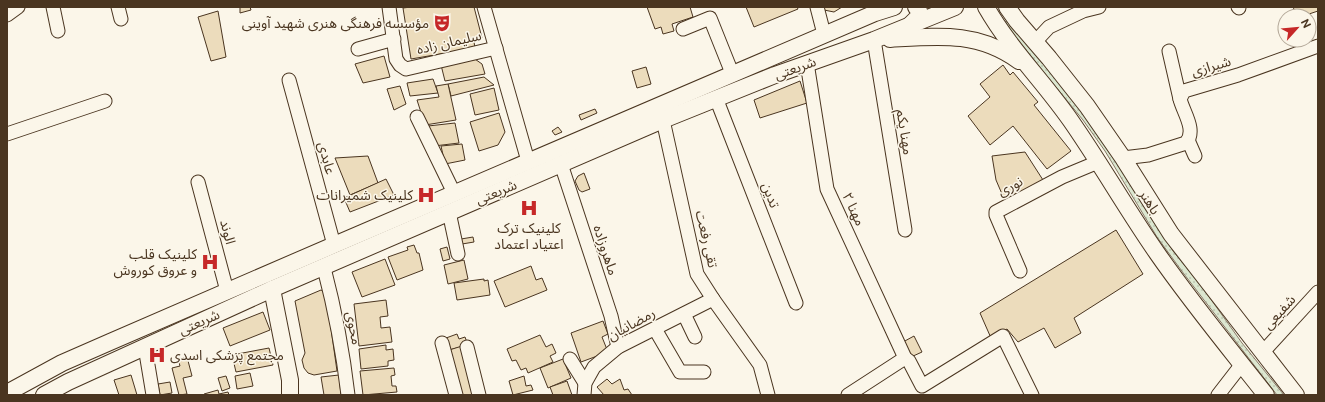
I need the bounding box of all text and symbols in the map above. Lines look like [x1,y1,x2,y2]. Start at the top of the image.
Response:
north arrow [1277,8,1317,48]
theatre icon: مؤسسه فرهنگی هنری شهید آوینی [432,13,452,33]
place label: مؤسسه فرهنگی هنری شهید آوینی [242,15,429,32]
text: N [1299,17,1313,30]
street label: سلیمان زاده [415,27,483,58]
street label: شریعتی [772,53,818,84]
street label: شیرازی [1189,53,1233,80]
street label: مهنا یکم [891,108,916,156]
street label: عابدی [314,140,339,176]
street label: نوری [995,173,1026,200]
street label: شریعتی [473,176,519,209]
street label: تدین [758,180,783,210]
hospital icon: کلینیک شمیرانات [416,185,436,205]
street label: باهنر [1135,186,1164,218]
place label: کلینیک شمیرانات [316,187,413,204]
street label: مهنا ۲ [839,190,869,229]
hospital icon: کلینیک ترک اعتیاد اعتماد [519,198,539,218]
street label: تقی رفعت [692,209,721,269]
street label: الوند [216,218,239,246]
place label: کلینیک ترک اعتیاد اعتماد [494,220,564,252]
street label: ماهروزاده [589,223,622,277]
place label: کلینیک قلب و عروق کوروش [114,246,197,279]
hospital icon: کلینیک قلب و عروق کوروش [200,252,220,272]
street label: شفیعی [1259,291,1299,333]
street label: رمضانیان [604,304,658,344]
street label: شریعتی [176,306,222,339]
street label: محوی [342,310,365,346]
hospital icon: مجتمع پزشکی اسدی [147,345,167,365]
place label: مجتمع پزشکی اسدی [170,347,284,366]

